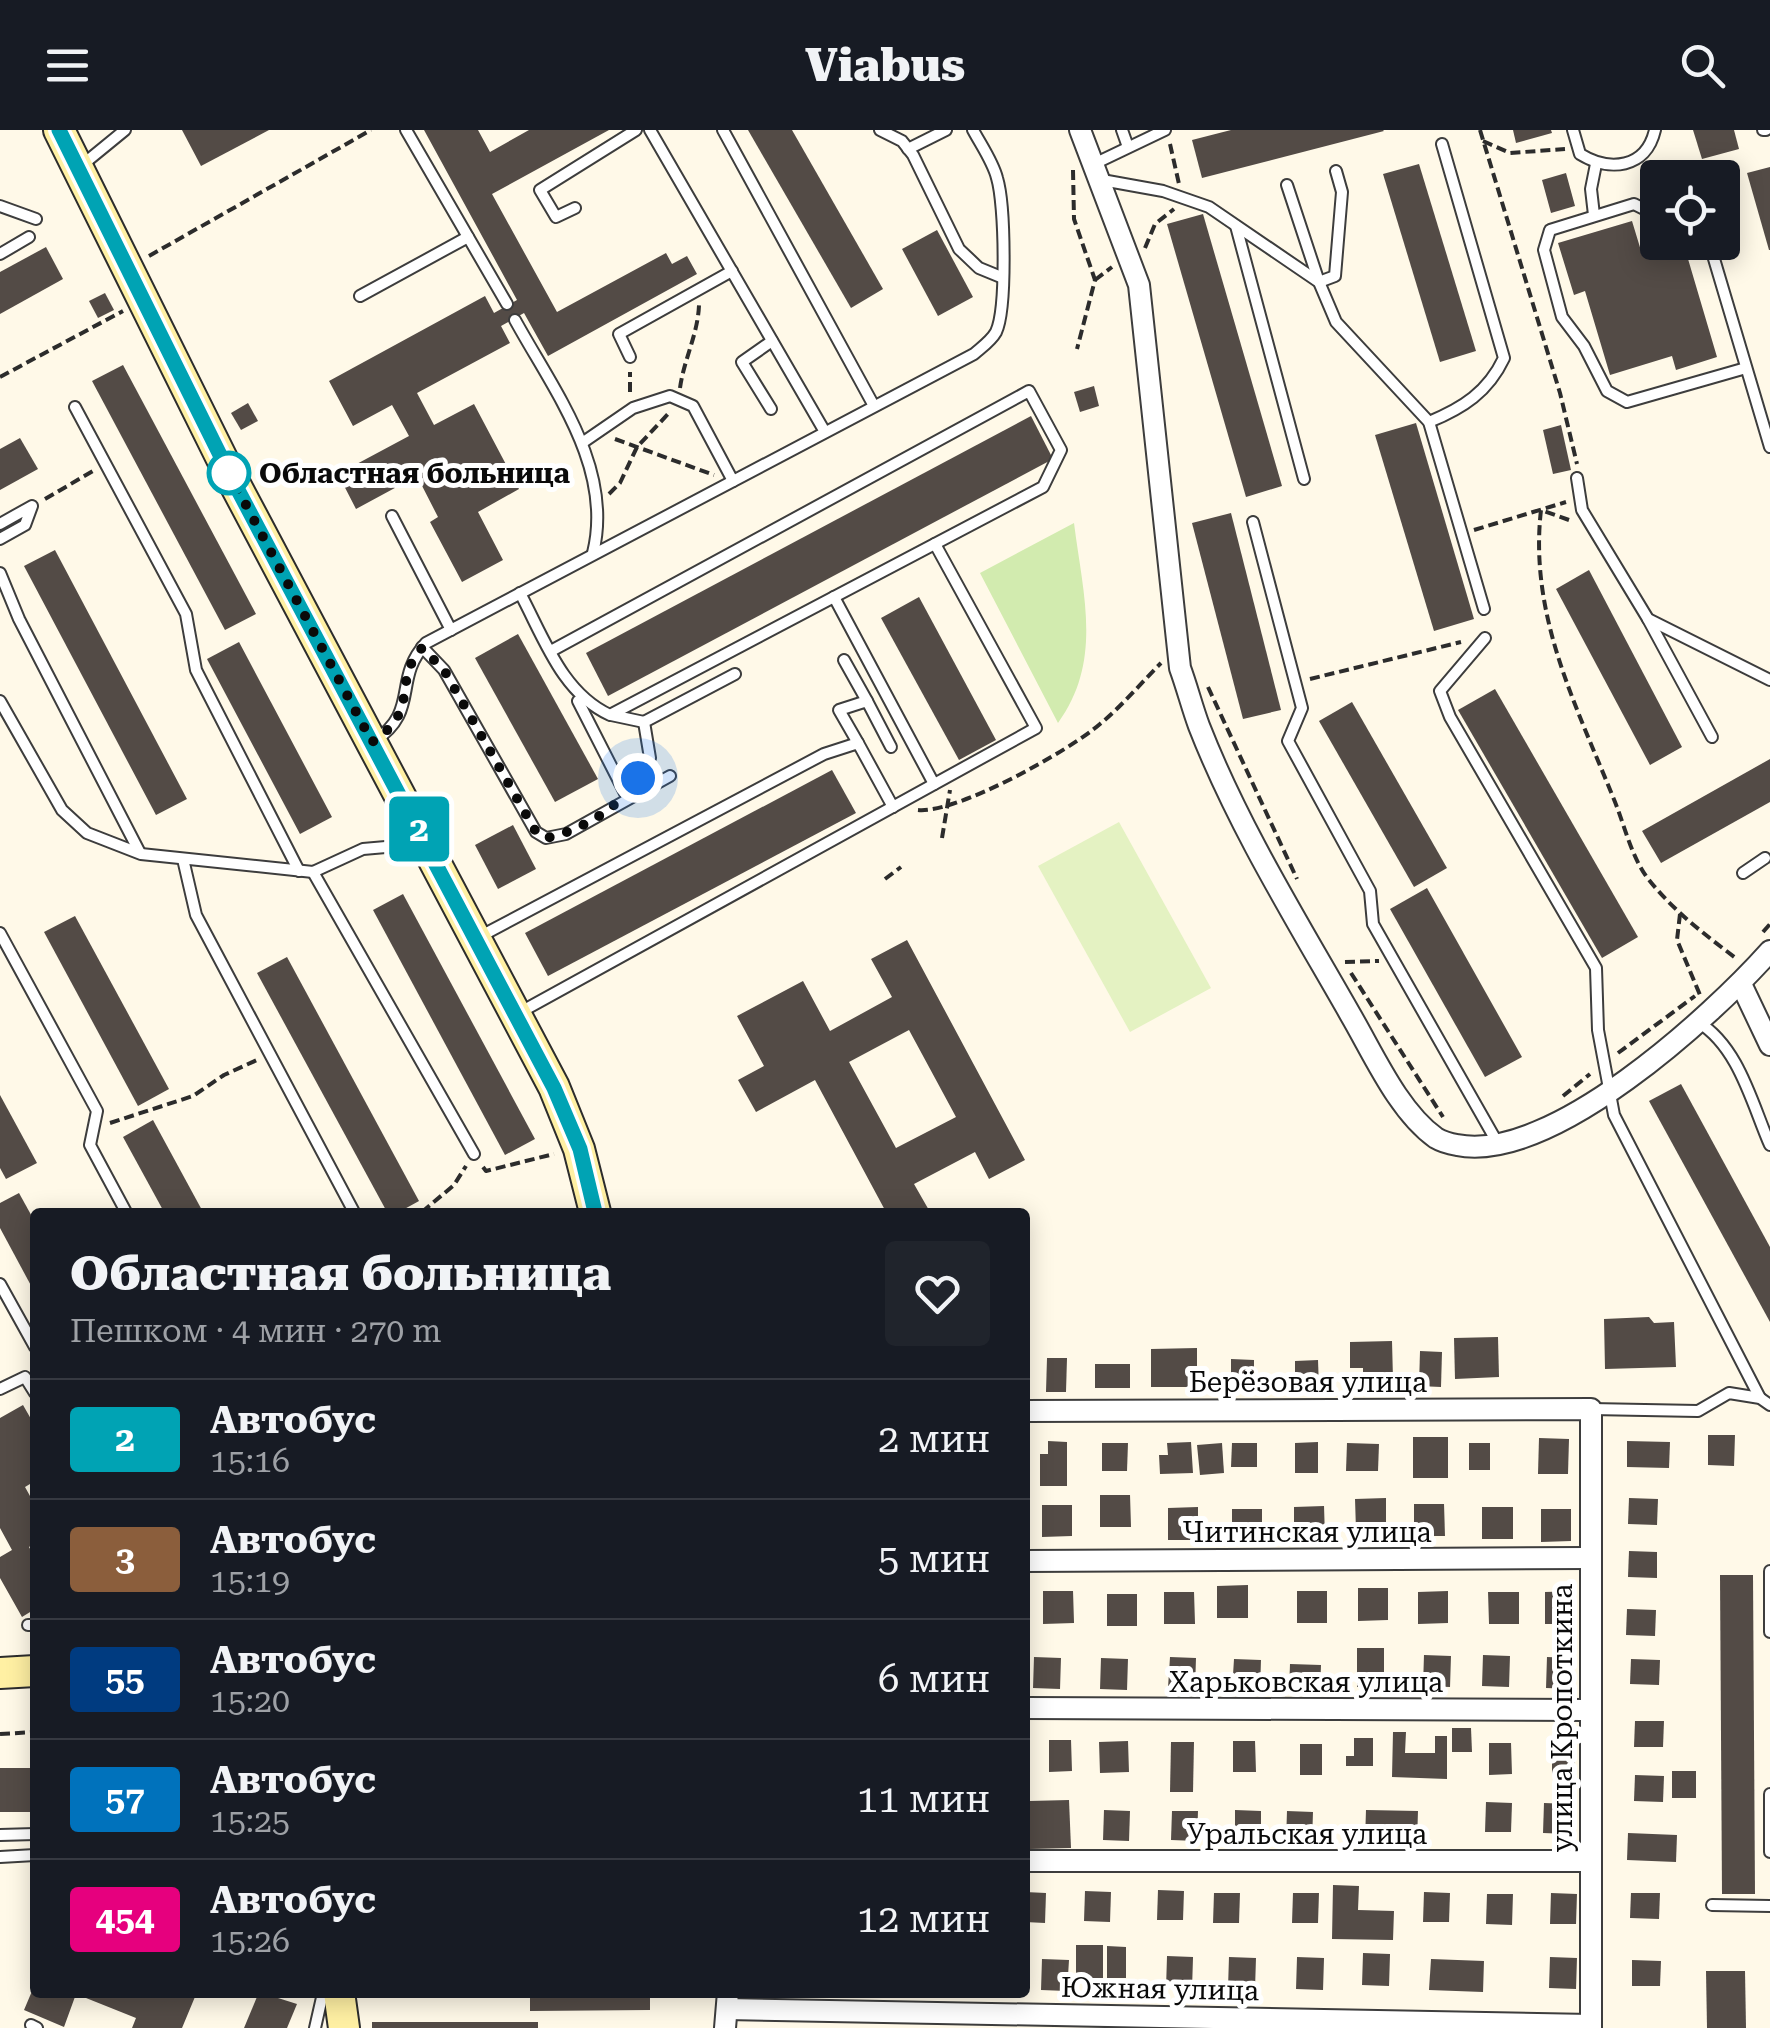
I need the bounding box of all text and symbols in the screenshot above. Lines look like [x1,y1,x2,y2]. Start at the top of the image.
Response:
icon: menu [40,38,95,93]
icon: search [1675,38,1730,93]
text: Viabus [805,39,965,92]
map controls [1640,160,1740,260]
button: locate [1640,160,1740,260]
marker: Областная больница [208,452,250,494]
place label: Областная больница [259,457,570,490]
your location [613,753,663,803]
line badge: 2 [386,796,452,862]
text: 2 [409,809,429,850]
button: heart [885,1241,990,1346]
text: Областная больница [70,1246,611,1302]
text: Пешком · 4 мин · 270 m [70,1312,442,1350]
street label: Берёзовая улица [1189,1366,1427,1399]
text: Автобус [210,1398,376,1442]
text: 2 мин [878,1417,990,1461]
text: 2 [115,1419,135,1460]
text: 15:16 [210,1442,290,1480]
street label: Читинская улица [1182,1516,1432,1549]
text: Автобус [210,1518,376,1562]
text: 5 мин [878,1537,990,1581]
text: 3 [115,1539,135,1580]
text: 15:19 [210,1562,290,1600]
street label: улица Кропоткина [1546,1584,1579,1852]
text: Автобус [210,1638,376,1682]
text: 6 мин [878,1657,990,1701]
text: 55 [105,1659,145,1700]
street label: Харьковская улица [1169,1666,1443,1699]
text: 15:20 [210,1682,290,1720]
text: Автобус [210,1758,376,1802]
text: 11 мин [857,1777,990,1821]
text: 57 [105,1779,145,1820]
text: 15:25 [210,1802,290,1840]
street label: Уральская улица [1187,1818,1427,1851]
text: Автобус [210,1878,376,1922]
text: 12 мин [857,1897,990,1941]
text: 454 [96,1899,154,1940]
text: 15:26 [210,1922,290,1960]
street label: Южная улица [1061,1971,1259,2007]

